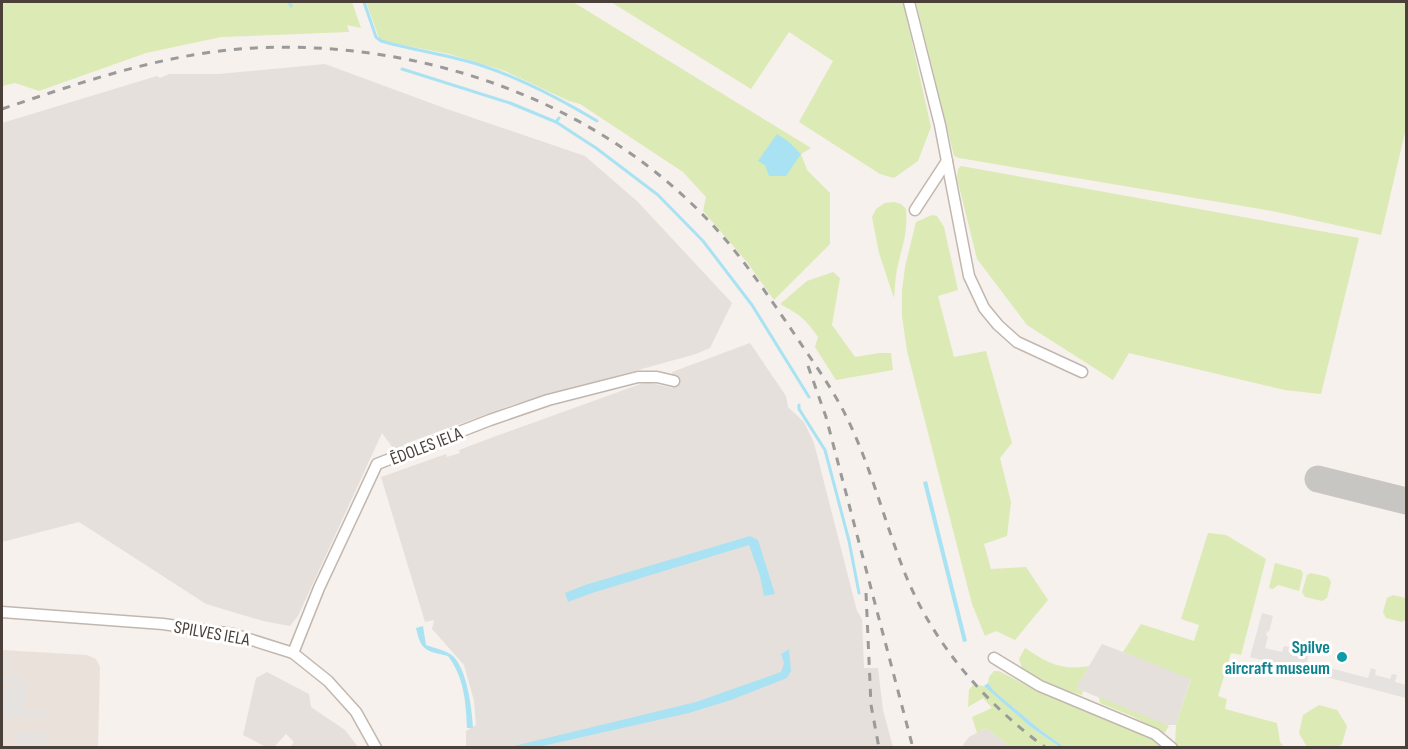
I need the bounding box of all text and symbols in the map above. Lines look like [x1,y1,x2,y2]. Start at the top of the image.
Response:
street label: ĒDOLES IELA [387,423,465,470]
street label: SPILVES IELA [172,617,252,651]
place label: Spilve aircraft museum [1225,637,1330,679]
marker: Spilve aircraft museum [1335,650,1349,664]

